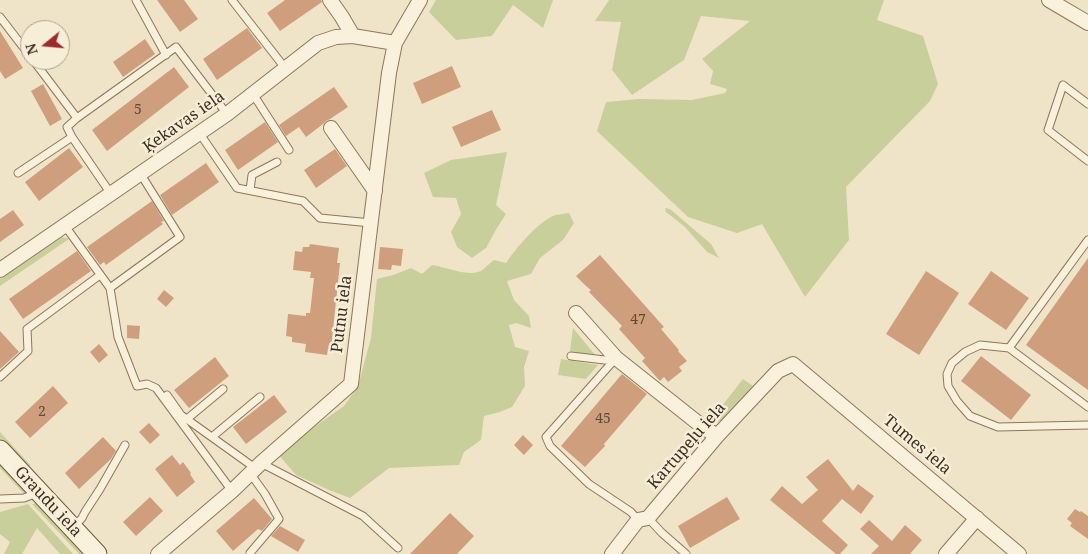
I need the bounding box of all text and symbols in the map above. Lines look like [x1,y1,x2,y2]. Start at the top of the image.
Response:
north arrow [20,20,70,70]
text: N [20,41,42,57]
street label: Ķekavas iela [140,87,228,157]
house number: 5 [134,102,142,118]
street label: Putnu iela [328,274,356,354]
house number: 47 [630,312,646,328]
street label: Kartupeļu iela [644,399,730,493]
house number: 2 [38,404,46,420]
house number: 45 [595,411,611,427]
street label: Tumes iela [879,411,955,479]
street label: Graudu iela [10,463,86,541]

